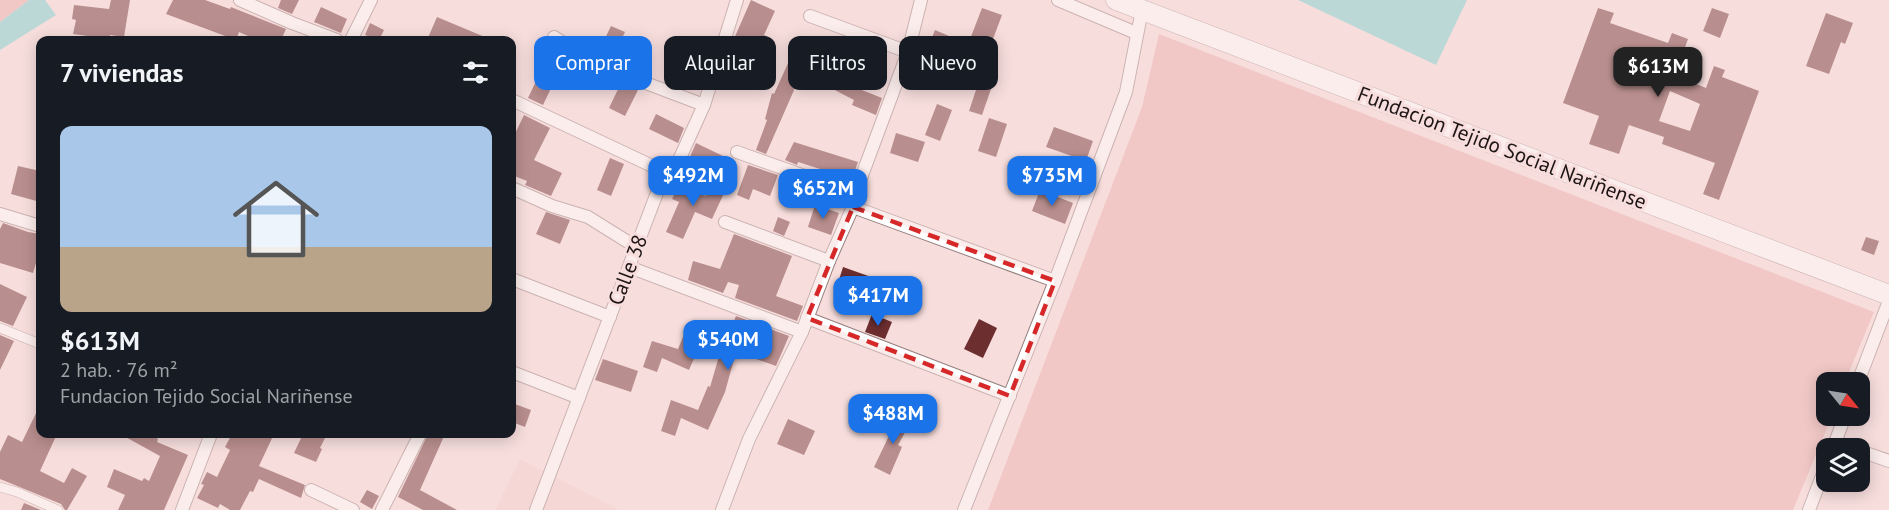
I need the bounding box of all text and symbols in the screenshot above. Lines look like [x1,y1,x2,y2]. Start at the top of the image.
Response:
chip: Comprar [534,36,652,90]
chip: Alquilar [664,36,776,90]
chip: Filtros [788,36,887,90]
chip: Nuevo [899,36,998,90]
pin: $613M [1616,47,1700,98]
text: $613M [1627,53,1689,79]
text: 7 viviendas [60,56,183,89]
icon: filters [459,56,492,89]
street label: Fundacion Tejido Social Nariñense [1354,80,1650,215]
pin: $492M [651,156,735,207]
pin: $735M [1010,156,1094,207]
text: $492M [662,162,724,188]
text: $735M [1021,162,1083,188]
icon: home [222,165,330,273]
pin: $652M [781,169,865,220]
text: $652M [792,175,854,201]
street label: Calle 38 [602,231,653,309]
pin: $417M [836,276,920,327]
text: $417M [847,282,909,308]
pin: $540M [686,320,770,371]
text: $613M [60,324,140,357]
text: $540M [697,326,759,352]
text: 2 hab. · 76 m² [60,357,178,383]
north arrow [1816,372,1870,426]
map controls [1816,372,1870,492]
text: Fundacion Tejido Social Nariñense [60,383,353,409]
pin: $488M [851,394,935,445]
text: $488M [862,400,924,426]
button: layers [1816,438,1870,492]

